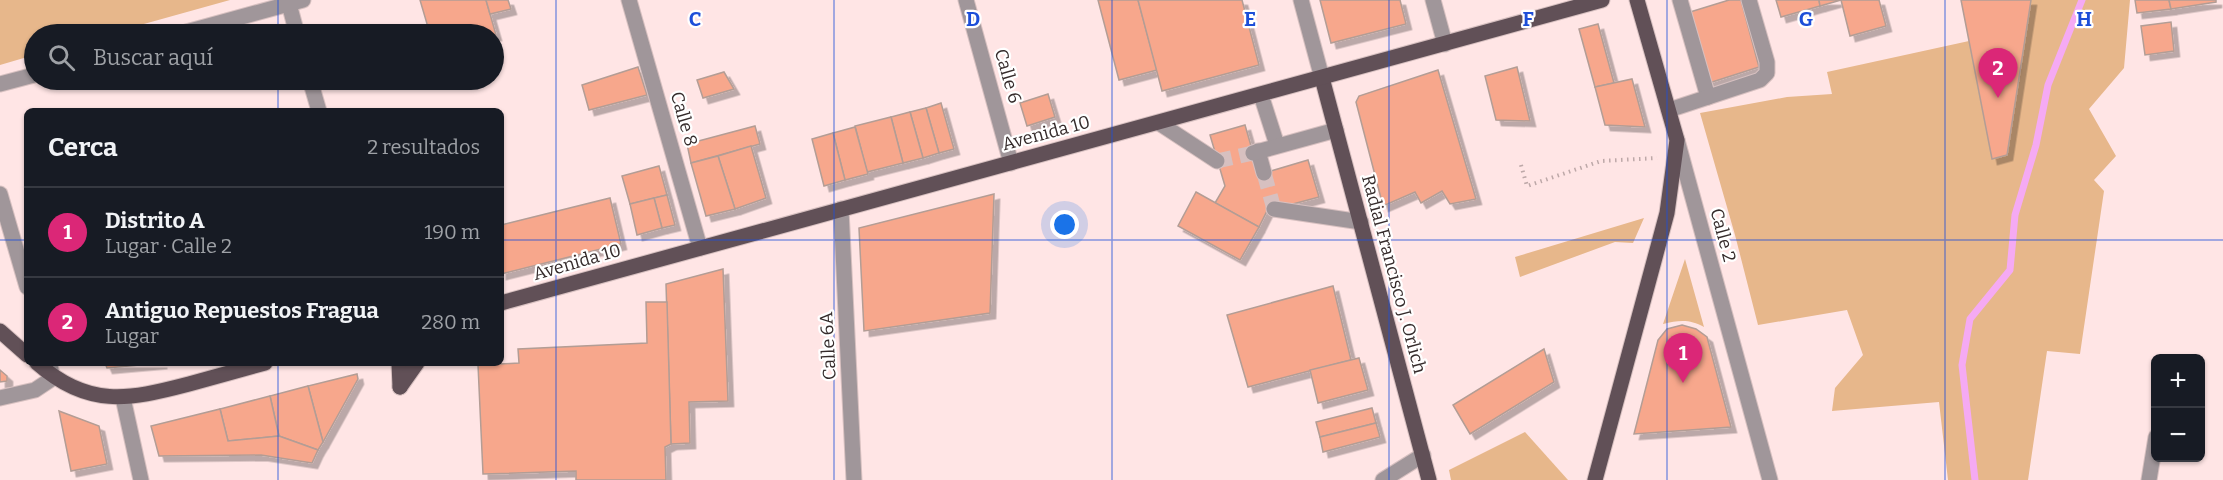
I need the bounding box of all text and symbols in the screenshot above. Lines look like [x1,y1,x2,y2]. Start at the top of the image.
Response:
text: C [689,7,701,31]
text: D [966,7,980,31]
text: E [1244,7,1256,31]
text: F [1522,7,1534,31]
text: G [1799,7,1813,31]
text: H [2076,7,2092,31]
search box [24,24,504,90]
icon: search [45,41,78,74]
text: Buscar aquí [93,44,213,71]
street label: Calle 6 [990,46,1026,106]
pin: 2 [1978,48,2018,98]
street label: Calle 8 [666,89,702,149]
street label: Avenida 10 [1000,111,1092,155]
text: Cerca [48,132,118,163]
text: 2 resultados [367,135,480,159]
street label: Radial Francisco J. Orlich [1357,172,1431,376]
street label: Calle 2 [1705,206,1741,264]
text: Distrito A [105,207,205,234]
your location [1050,210,1079,239]
text: 1 [63,220,72,244]
text: 190 m [424,220,480,244]
text: Lugar · Calle 2 [105,234,232,258]
street label: Avenida 10 [531,239,623,285]
text: Antiguo Repuestos Fragua [105,297,379,324]
text: 2 [62,310,73,334]
text: 280 m [421,310,480,334]
street label: Calle 6A [815,311,841,381]
text: Lugar [105,324,159,348]
pin: 1 [1664,334,1702,383]
map controls [2151,354,2205,462]
button: + [2151,354,2205,408]
button: − [2151,408,2205,462]

